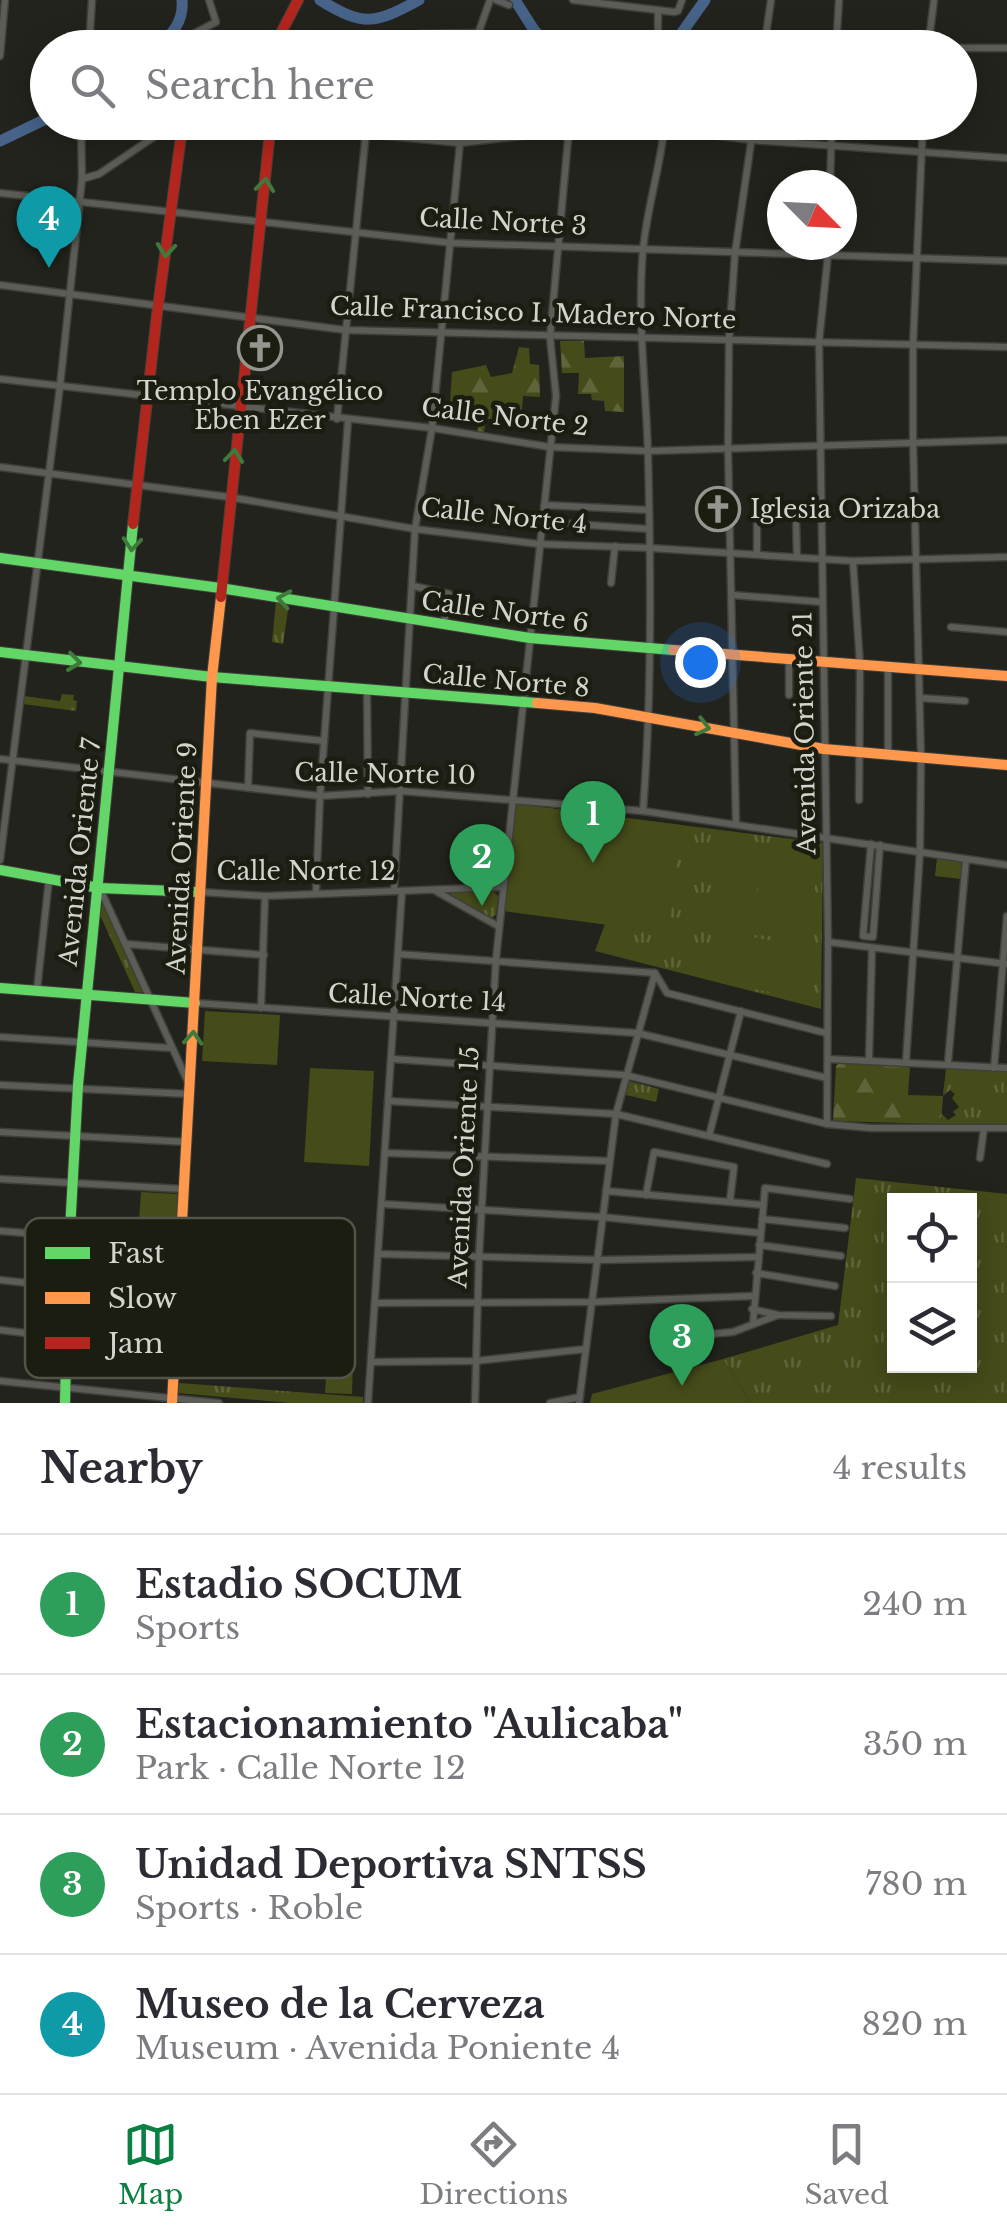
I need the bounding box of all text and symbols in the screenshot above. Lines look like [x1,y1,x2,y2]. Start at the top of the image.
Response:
search box [30,30,977,140]
icon: search [65,58,120,113]
text: Search here [145,62,375,109]
north arrow [767,170,857,260]
one-way arrow [254,176,275,192]
pin: 4 [17,186,82,268]
street label: Calle Norte 3 [418,202,588,242]
one-way arrow [155,242,177,258]
street label: Calle Francisco I. Madero Norte [329,290,737,336]
church icon: Templo Evangélico Eben Ezer [237,325,283,371]
place label: Templo Evangélico Eben Ezer [137,376,383,436]
street label: Calle Norte 2 [420,391,590,443]
one-way arrow [223,448,244,464]
church icon: Iglesia Orizaba [695,486,741,532]
street label: Calle Norte 4 [419,492,589,540]
place label: Iglesia Orizaba [750,494,940,525]
one-way arrow [122,536,144,552]
street label: Calle Norte 6 [419,585,591,639]
one-way arrow [276,589,293,610]
street label: Avenida Oriente 21 [787,611,823,856]
your location [675,637,726,688]
one-way arrow [66,650,82,671]
street label: Calle Norte 8 [421,658,591,704]
one-way arrow [694,715,711,736]
street label: Avenida Oriente 7 [52,736,107,969]
street label: Avenida Oriente 9 [160,741,204,976]
street label: Calle Norte 10 [294,757,476,791]
pin: 1 [560,780,626,863]
pin: 2 [450,824,514,906]
street label: Calle Norte 12 [216,856,396,887]
street label: Calle Norte 14 [327,978,507,1018]
one-way arrow [182,1029,203,1045]
street label: Avenida Oriente 15 [442,1045,486,1290]
map controls [887,1193,977,1373]
button: locate [887,1193,977,1283]
legend [25,1218,355,1378]
text: Fast [108,1236,165,1271]
text: Slow [108,1281,177,1316]
button: layers [887,1283,977,1373]
pin: 3 [650,1304,714,1386]
text: Jam [104,1326,164,1361]
text: Nearby [40,1442,203,1494]
text: 4 results [833,1448,967,1488]
text: Estadio SOCUM [135,1561,463,1608]
text: 1 [66,1584,79,1624]
text: 240 m [862,1584,967,1624]
text: Sports [135,1608,240,1648]
text: Estacionamiento "Aulicaba" [135,1701,683,1748]
text: 2 [62,1724,83,1764]
text: 350 m [863,1724,967,1764]
text: Park · Calle Norte 12 [135,1748,466,1788]
text: Unidad Deportiva SNTSS [135,1841,647,1888]
text: 3 [62,1864,83,1904]
text: 780 m [865,1864,967,1904]
text: Sports · Roble [135,1888,363,1928]
text: Museo de la Cerveza [135,1981,545,2028]
text: 4 [62,2004,83,2044]
text: 820 m [862,2004,967,2044]
text: Museum · Avenida Poniente 4 [135,2028,620,2068]
tab: Map [118,2117,183,2212]
tab: Directions [419,2117,568,2212]
tab: Saved [804,2117,889,2212]

